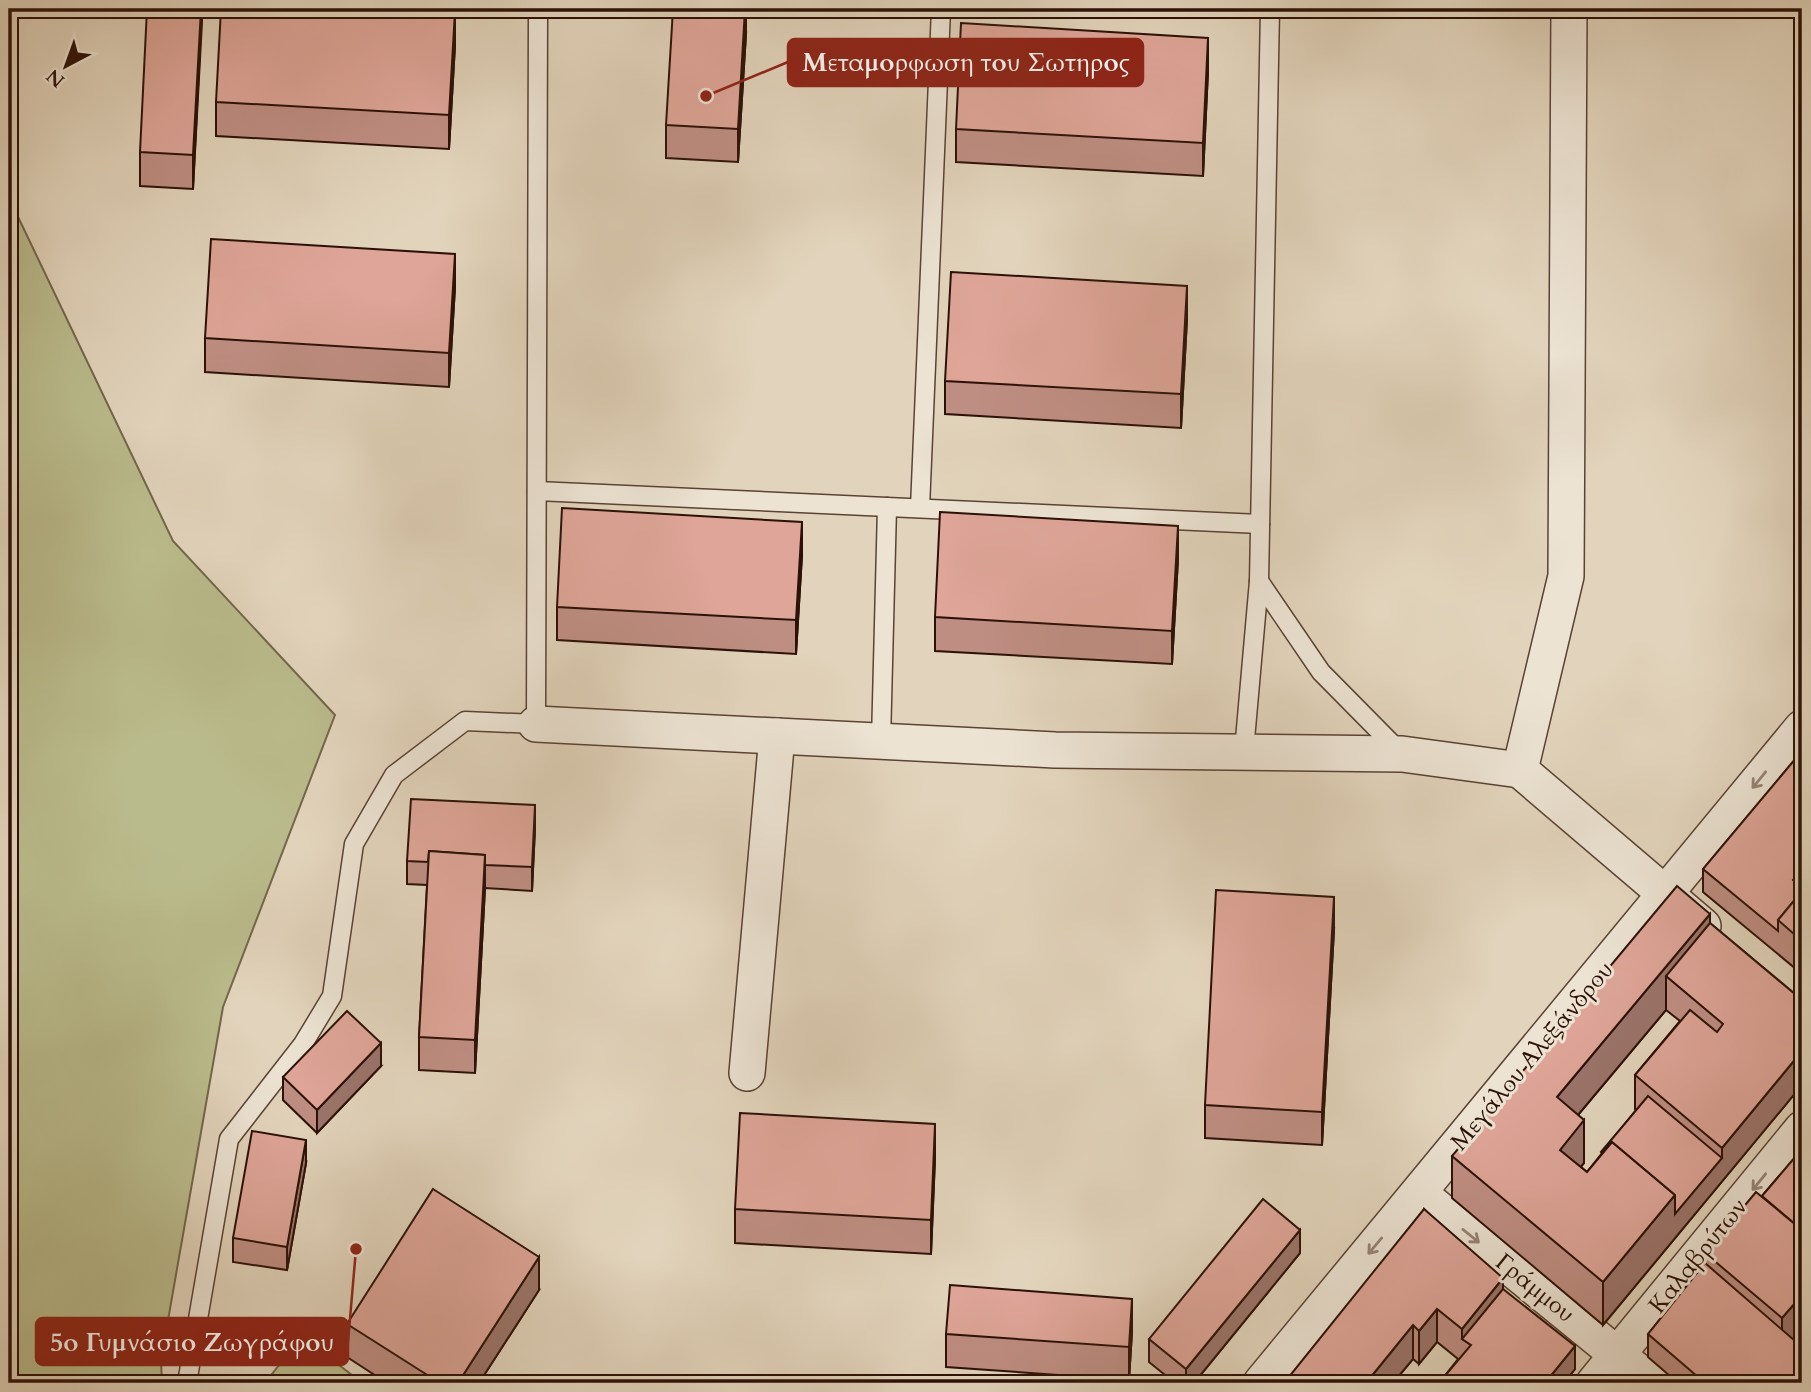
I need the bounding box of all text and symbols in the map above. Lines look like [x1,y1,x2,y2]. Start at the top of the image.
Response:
north arrow [32,32,102,102]
callout: Μεταμορφωση του Σωτηρος [788,39,1143,86]
text: Μεταμορφωση του Σωτηρος [802,45,1130,80]
text: N [40,63,70,93]
one-way arrow [1751,771,1767,789]
street label: Μεγάλου Αλεξάνδρου [1443,955,1621,1157]
one-way arrow [1751,1172,1767,1190]
street label: Καλαβρύτων [1641,1191,1755,1321]
one-way arrow [1462,1228,1480,1244]
one-way arrow [1367,1236,1383,1254]
street label: Γράμμου [1488,1246,1582,1330]
callout: 5ο Γυμνάσιο Ζωγράφου [36,1318,348,1365]
text: 5ο Γυμνάσιο Ζωγράφου [50,1325,334,1360]

